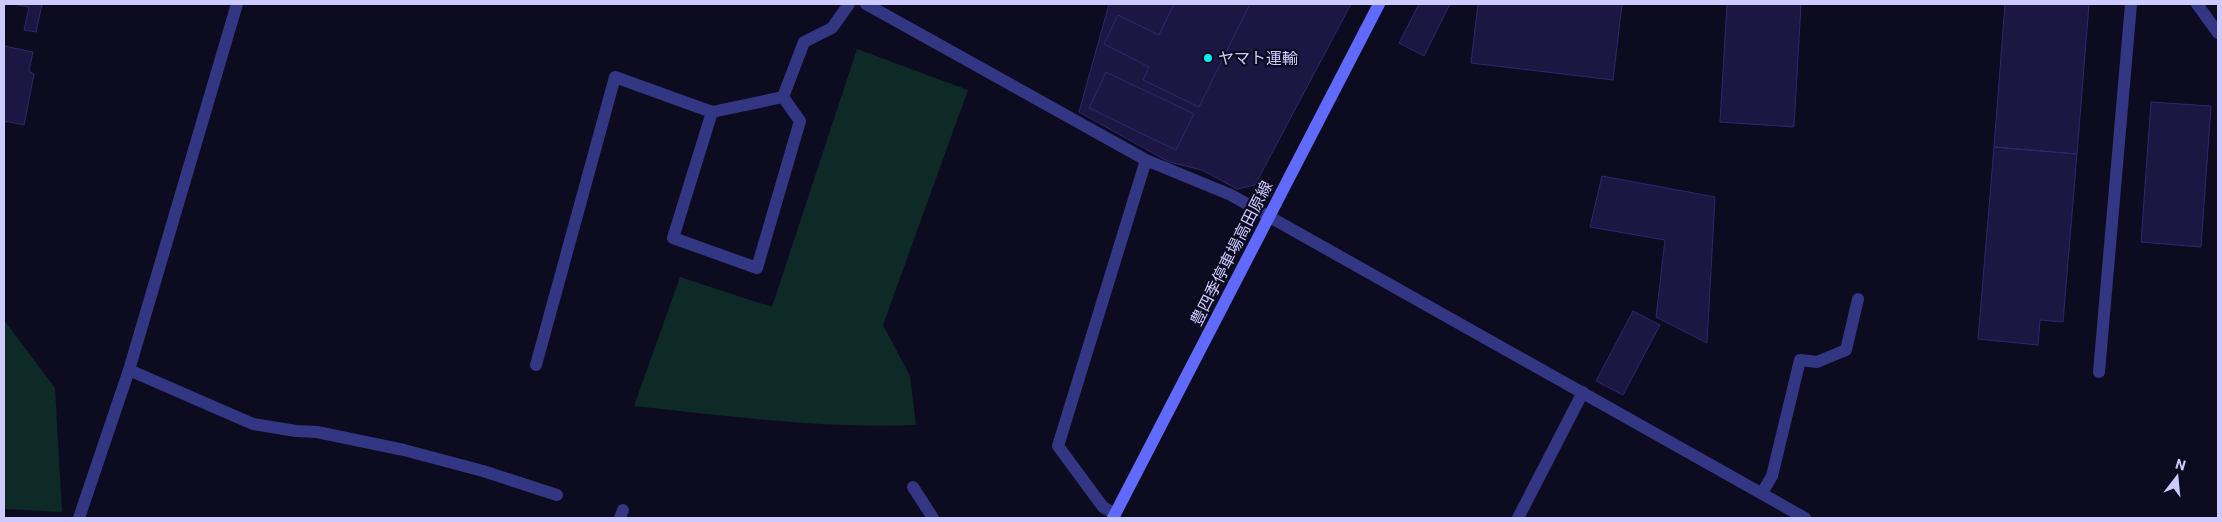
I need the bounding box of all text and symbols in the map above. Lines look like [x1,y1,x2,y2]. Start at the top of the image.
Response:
place label: ヤマト運輸 [1218,49,1298,68]
marker: ヤマト運輸 [1202,52,1214,64]
street label: 豊四季停車場高田原線 [1187,178,1276,329]
north arrow [2152,452,2202,502]
text: N [2174,455,2188,474]

